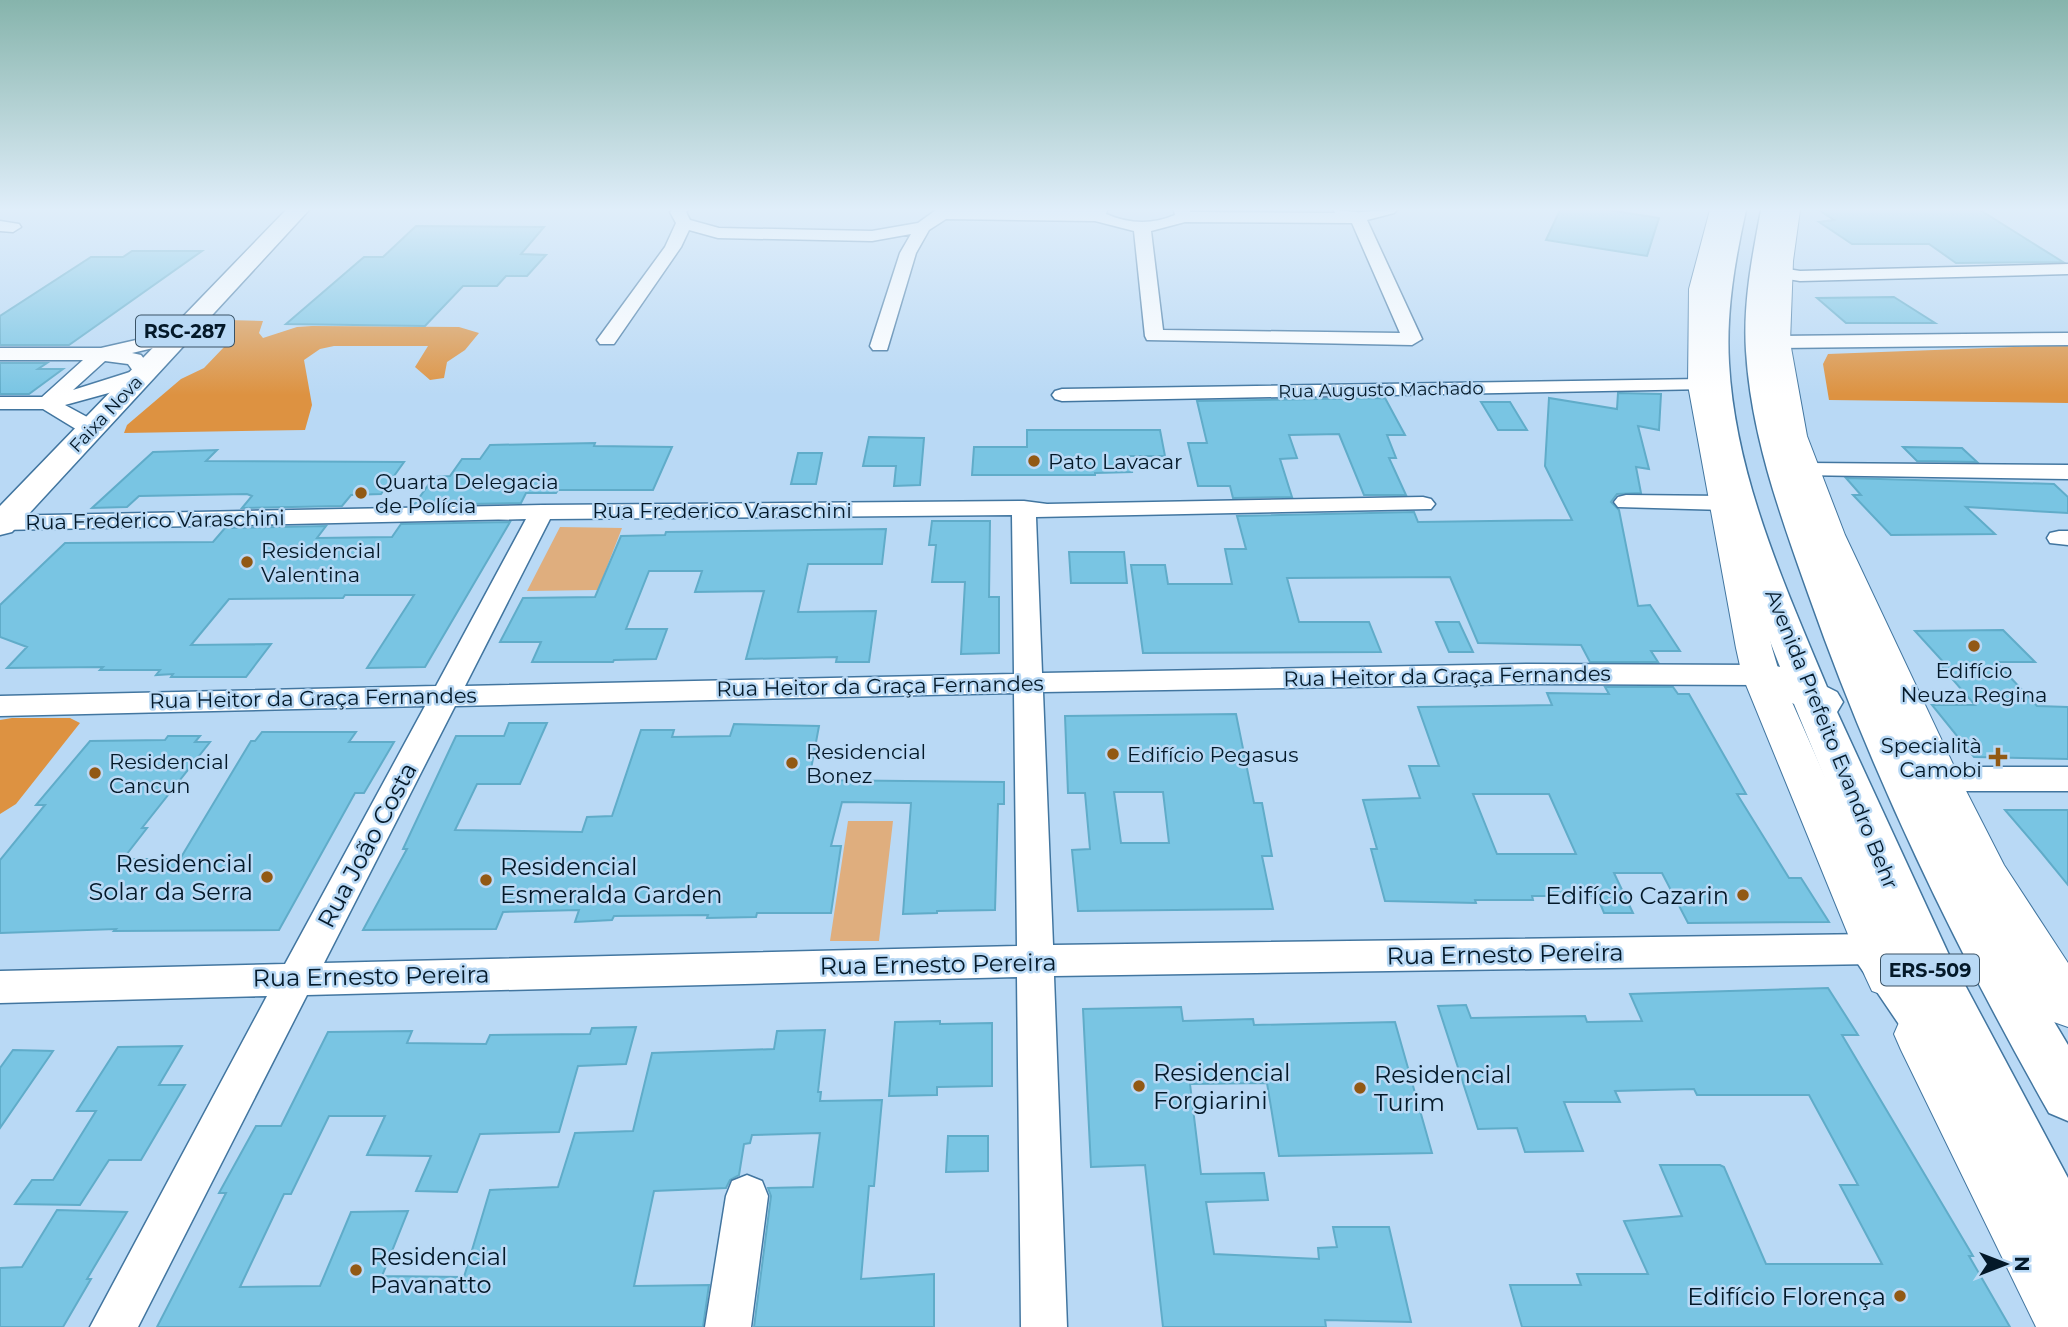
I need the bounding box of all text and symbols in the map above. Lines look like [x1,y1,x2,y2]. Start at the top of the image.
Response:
road number: RSC-287 [136,316,234,346]
street label: Faixa Nova [65,371,147,457]
street label: Rua Augusto Machado [1278,377,1484,403]
place label: Pato Lavacar [1048,449,1183,474]
marker: Pato Lavacar [1026,453,1042,469]
place label: Quarta Delegacia de Polícia [375,469,559,518]
marker: Quarta Delegacia de Polícia [353,485,369,501]
street label: Rua Frederico Varaschini [592,498,852,523]
street label: Rua Frederico Varaschini [25,505,285,535]
place label: Residencial Valentina [261,538,381,587]
marker: Residencial Valentina [239,554,255,570]
street label: Avenida Prefeito Evandro Behr [1760,585,1904,893]
marker: Edifício Neuza Regina [1966,638,1982,654]
place label: Edifício Neuza Regina [1901,658,2047,707]
street label: Rua Heitor da Graça Fernandes [1283,661,1611,691]
street label: Rua Heitor da Graça Fernandes [716,671,1044,701]
street label: Rua Heitor da Graça Fernandes [149,683,477,713]
place label: Specialità Camobi [1881,733,1982,782]
place label: Residencial Bonez [806,739,926,788]
place label: Edifício Pegasus [1127,742,1298,767]
marker: Edifício Pegasus [1105,746,1121,762]
marker: Specialità Camobi [1988,747,2008,767]
place label: Residencial Cancun [109,749,229,798]
marker: Residencial Bonez [784,755,800,771]
street label: Rua João Costa [311,757,423,933]
marker: Residencial Cancun [87,765,103,781]
place label: Residencial Solar da Serra [88,849,253,906]
place label: Residencial Esmeralda Garden [500,852,723,909]
marker: Residencial Solar da Serra [259,869,275,885]
marker: Residencial Esmeralda Garden [478,872,494,888]
place label: Edifício Cazarin [1545,881,1729,910]
marker: Edifício Cazarin [1735,887,1751,903]
street label: Rua Ernesto Pereira [1386,937,1624,971]
street label: Rua Ernesto Pereira [819,947,1057,981]
road number: ERS-509 [1881,954,1979,986]
street label: Rua Ernesto Pereira [252,959,490,993]
place label: Residencial Forgiarini [1153,1058,1290,1115]
place label: Residencial Turim [1374,1060,1511,1117]
marker: Residencial Forgiarini [1131,1078,1147,1094]
marker: Residencial Turim [1352,1080,1368,1096]
north arrow [1970,1229,2040,1299]
place label: Residencial Pavanatto [370,1242,507,1299]
text: N [2010,1256,2033,1272]
marker: Residencial Pavanatto [348,1262,364,1278]
place label: Edifício Florença [1687,1282,1886,1311]
marker: Edifício Florença [1892,1288,1908,1304]

